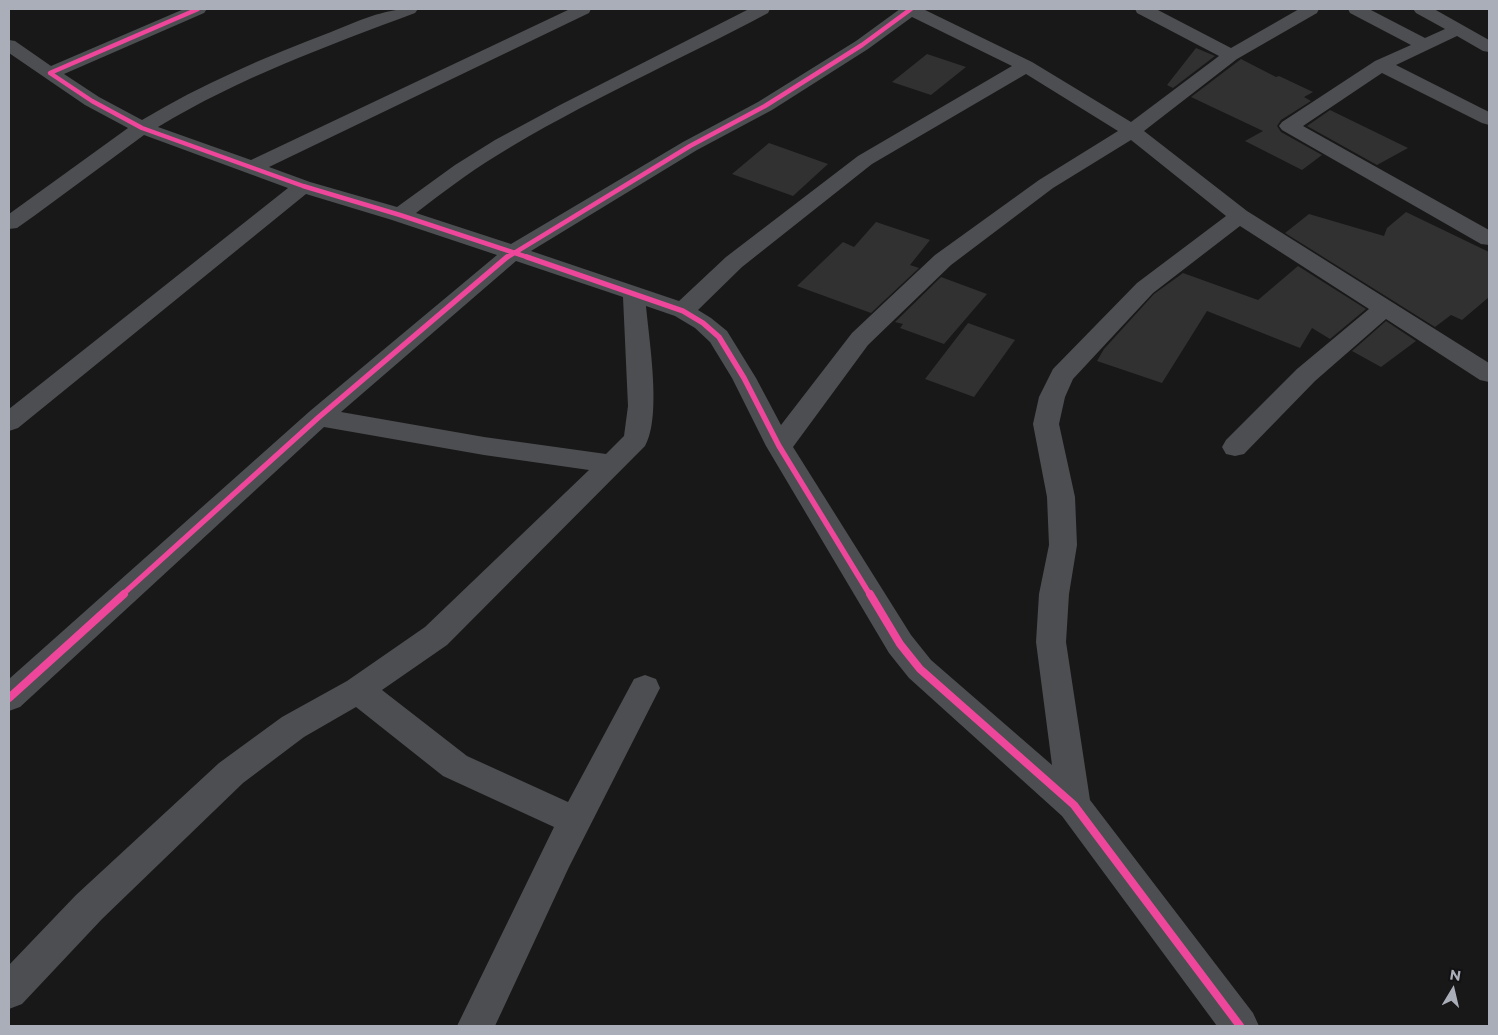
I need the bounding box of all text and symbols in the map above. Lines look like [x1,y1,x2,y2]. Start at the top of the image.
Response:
north arrow [1428,965,1478,1015]
text: N [1448,965,1462,985]

